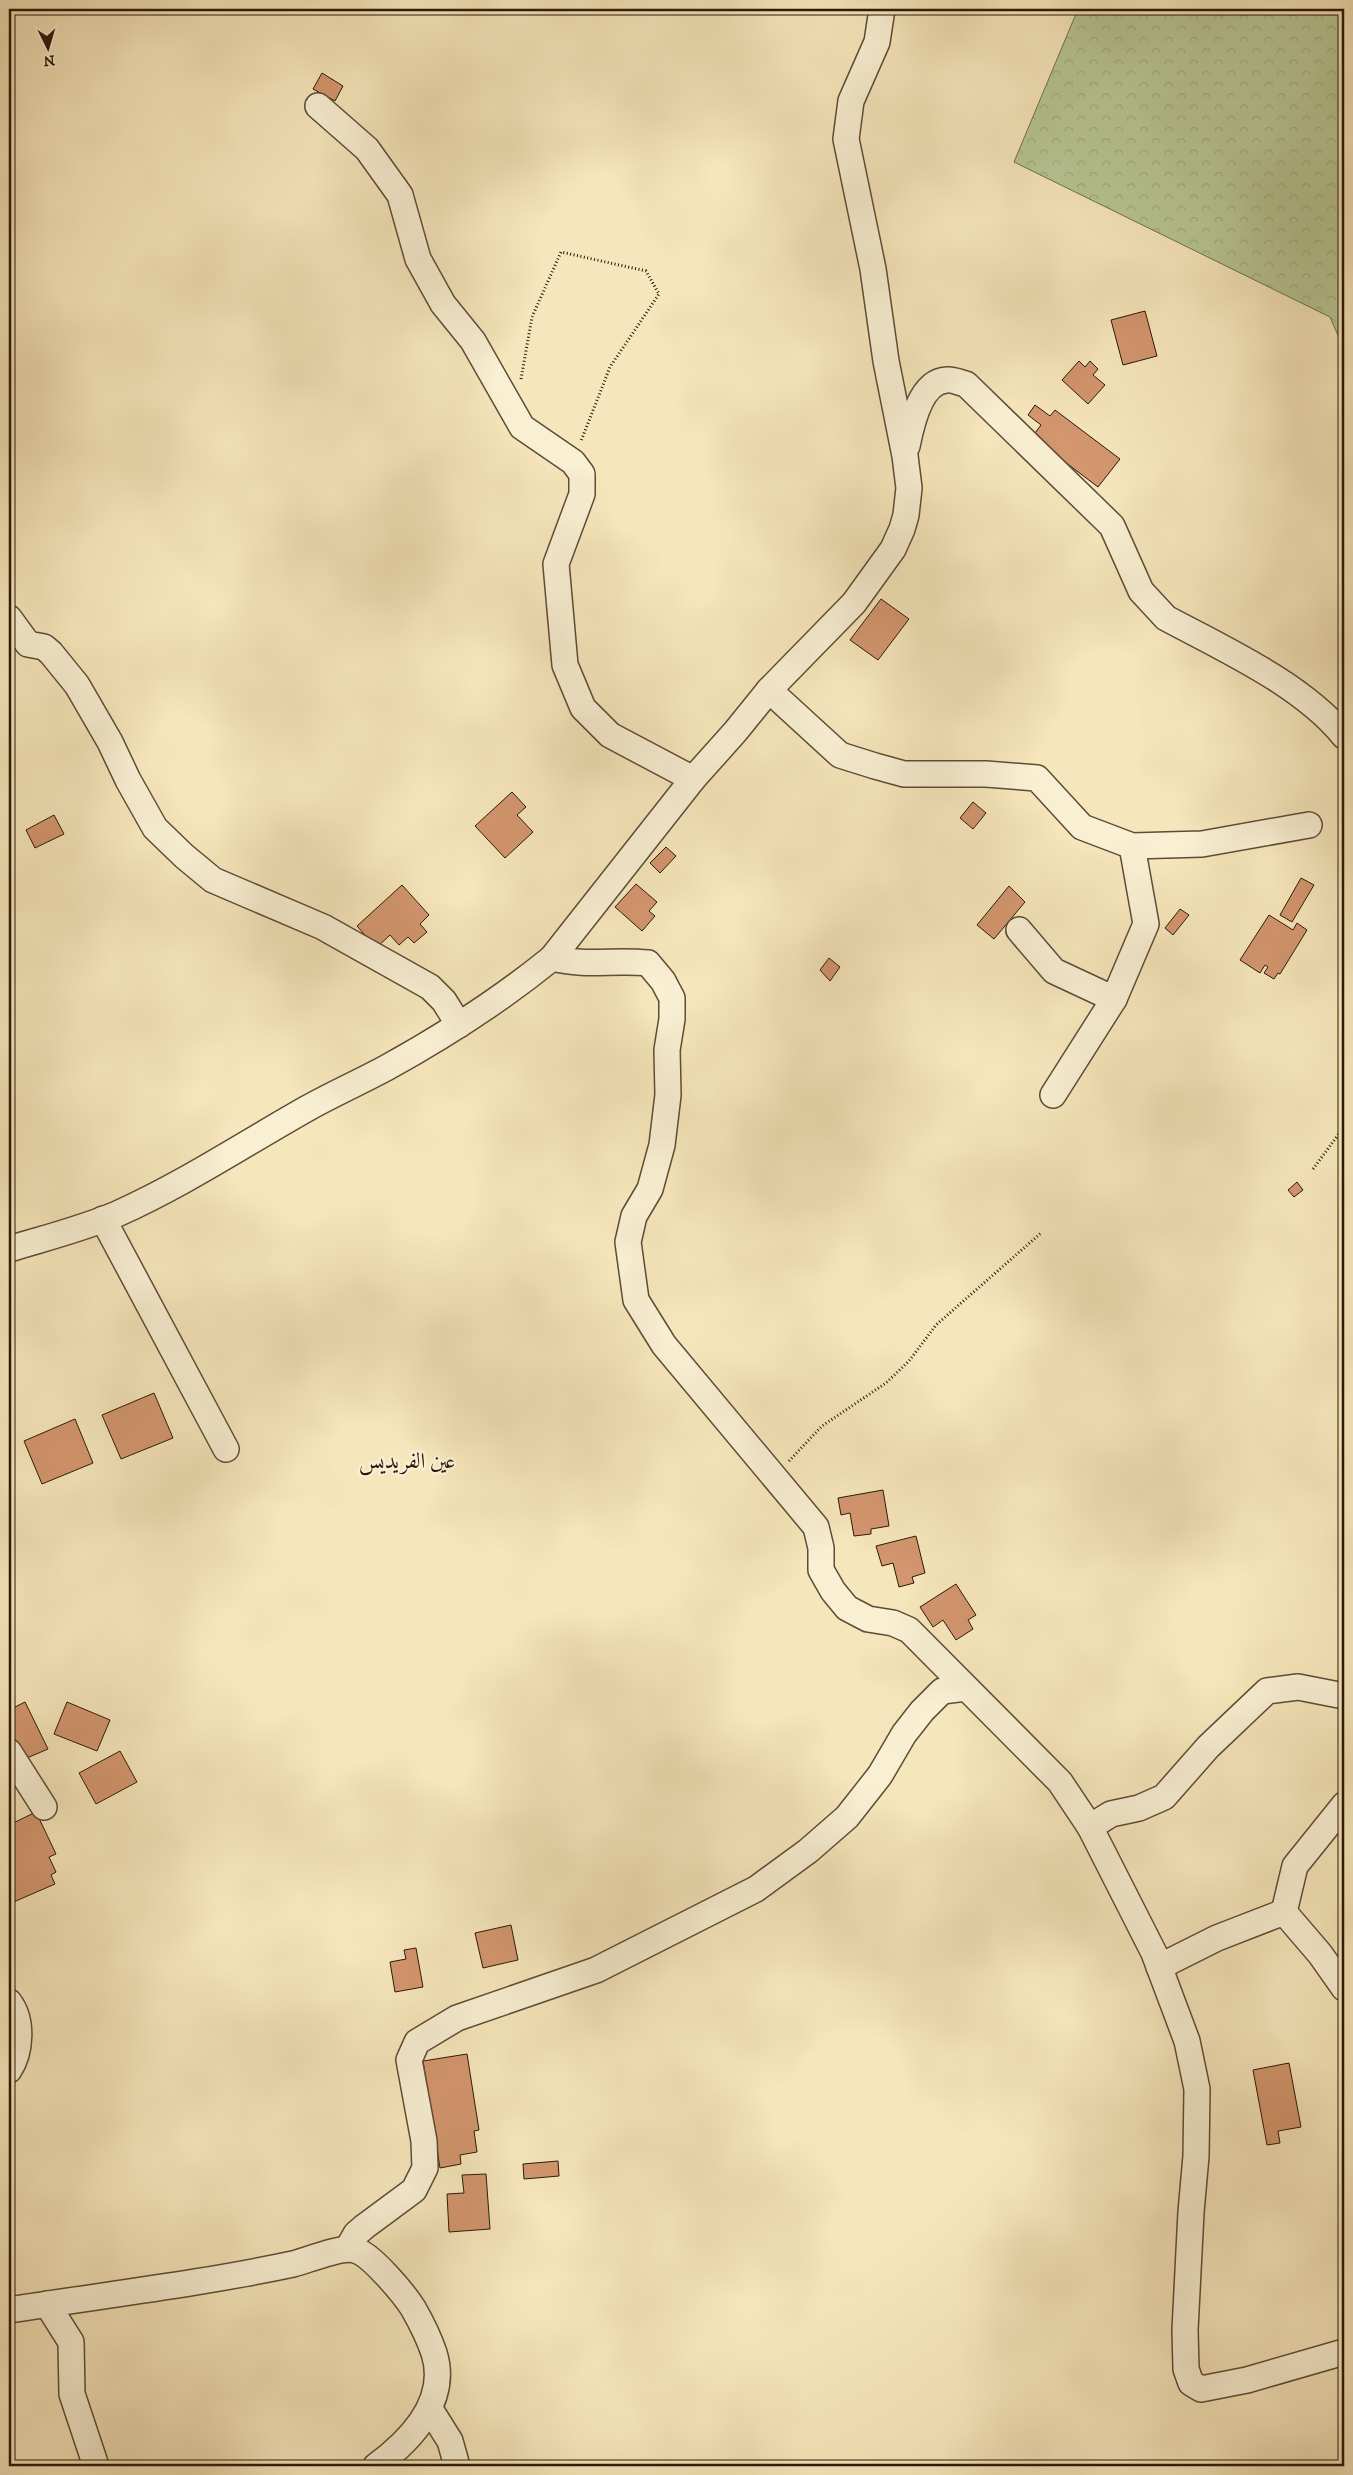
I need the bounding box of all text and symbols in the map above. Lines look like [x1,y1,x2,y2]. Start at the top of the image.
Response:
north arrow [22,22,72,72]
text: N [42,50,56,69]
district label: عين الفريديس [359,1448,455,1476]

